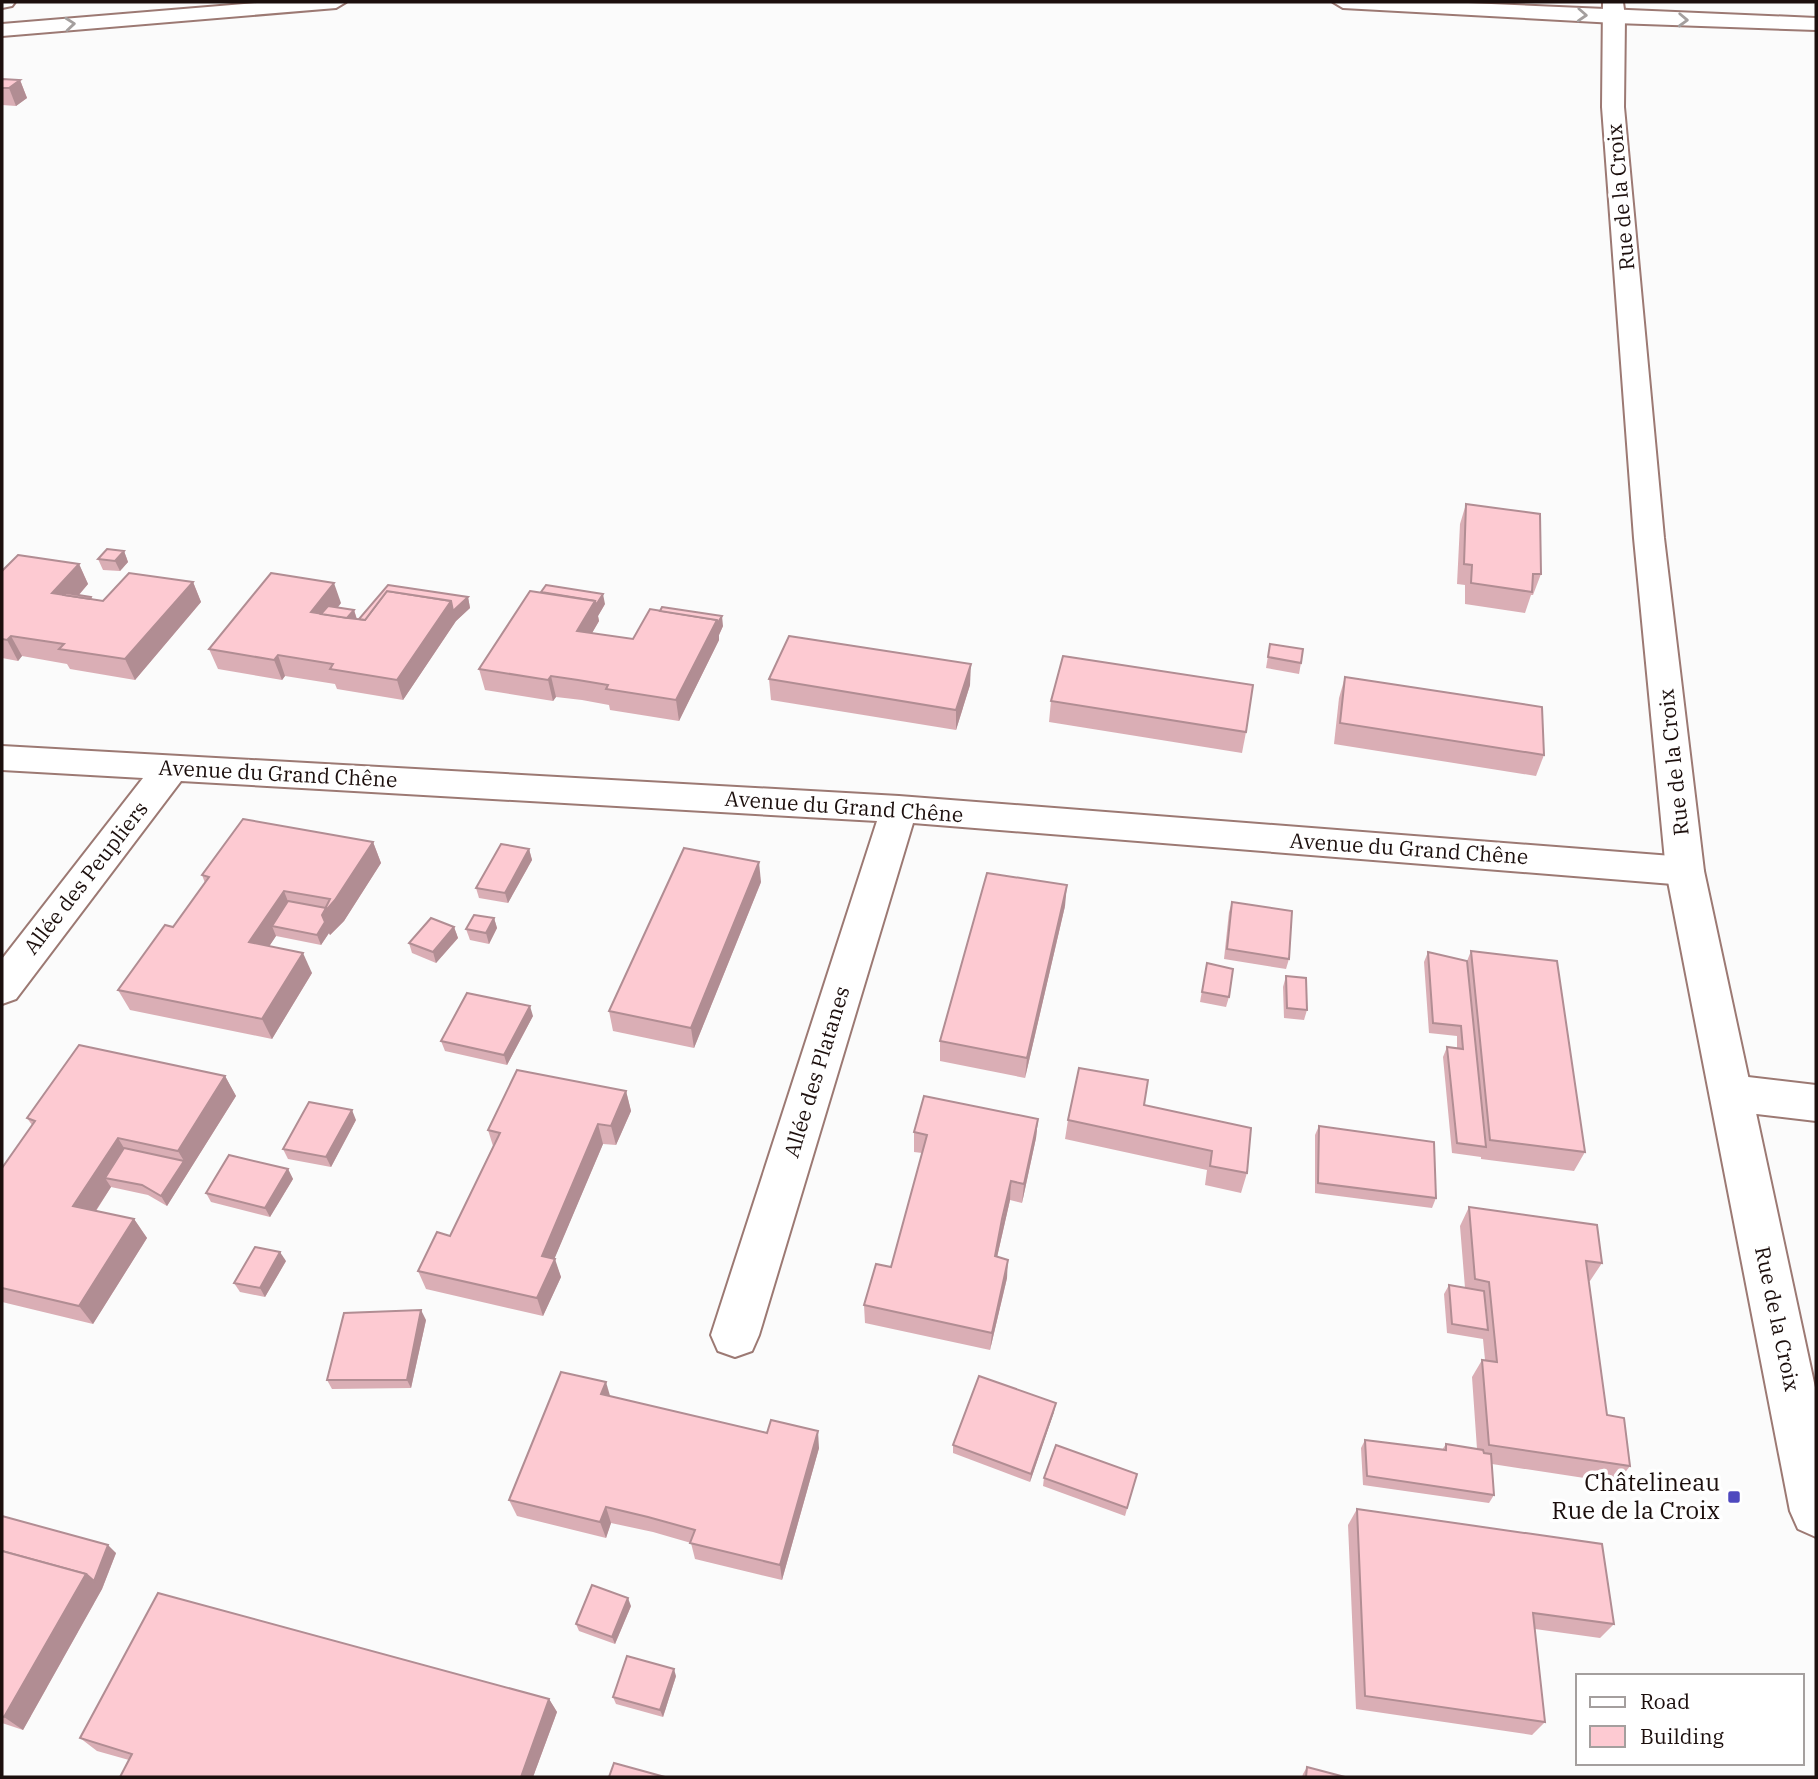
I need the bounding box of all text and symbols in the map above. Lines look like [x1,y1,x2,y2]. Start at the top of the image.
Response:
one-way arrow [1577,8,1588,23]
one-way arrow [1678,12,1689,27]
one-way arrow [65,17,76,32]
street label: Rue de la Croix [1600,122,1640,272]
street label: Rue de la Croix [1651,687,1695,837]
street label: Avenue du Grand Chêne [158,753,398,793]
street label: Avenue du Grand Chêne [724,784,964,828]
street label: Allée des Peupliers [17,795,154,960]
street label: Avenue du Grand Chêne [1289,826,1529,870]
street label: Allée des Platanes [777,983,855,1161]
street label: Rue de la Croix [1749,1244,1807,1394]
place label: Châtelineau Rue de la Croix [1551,1466,1720,1526]
marker: Châtelineau Rue de la Croix [1726,1489,1742,1505]
legend [1576,1674,1804,1765]
text: Road [1640,1687,1690,1715]
text: Building [1640,1722,1725,1750]

